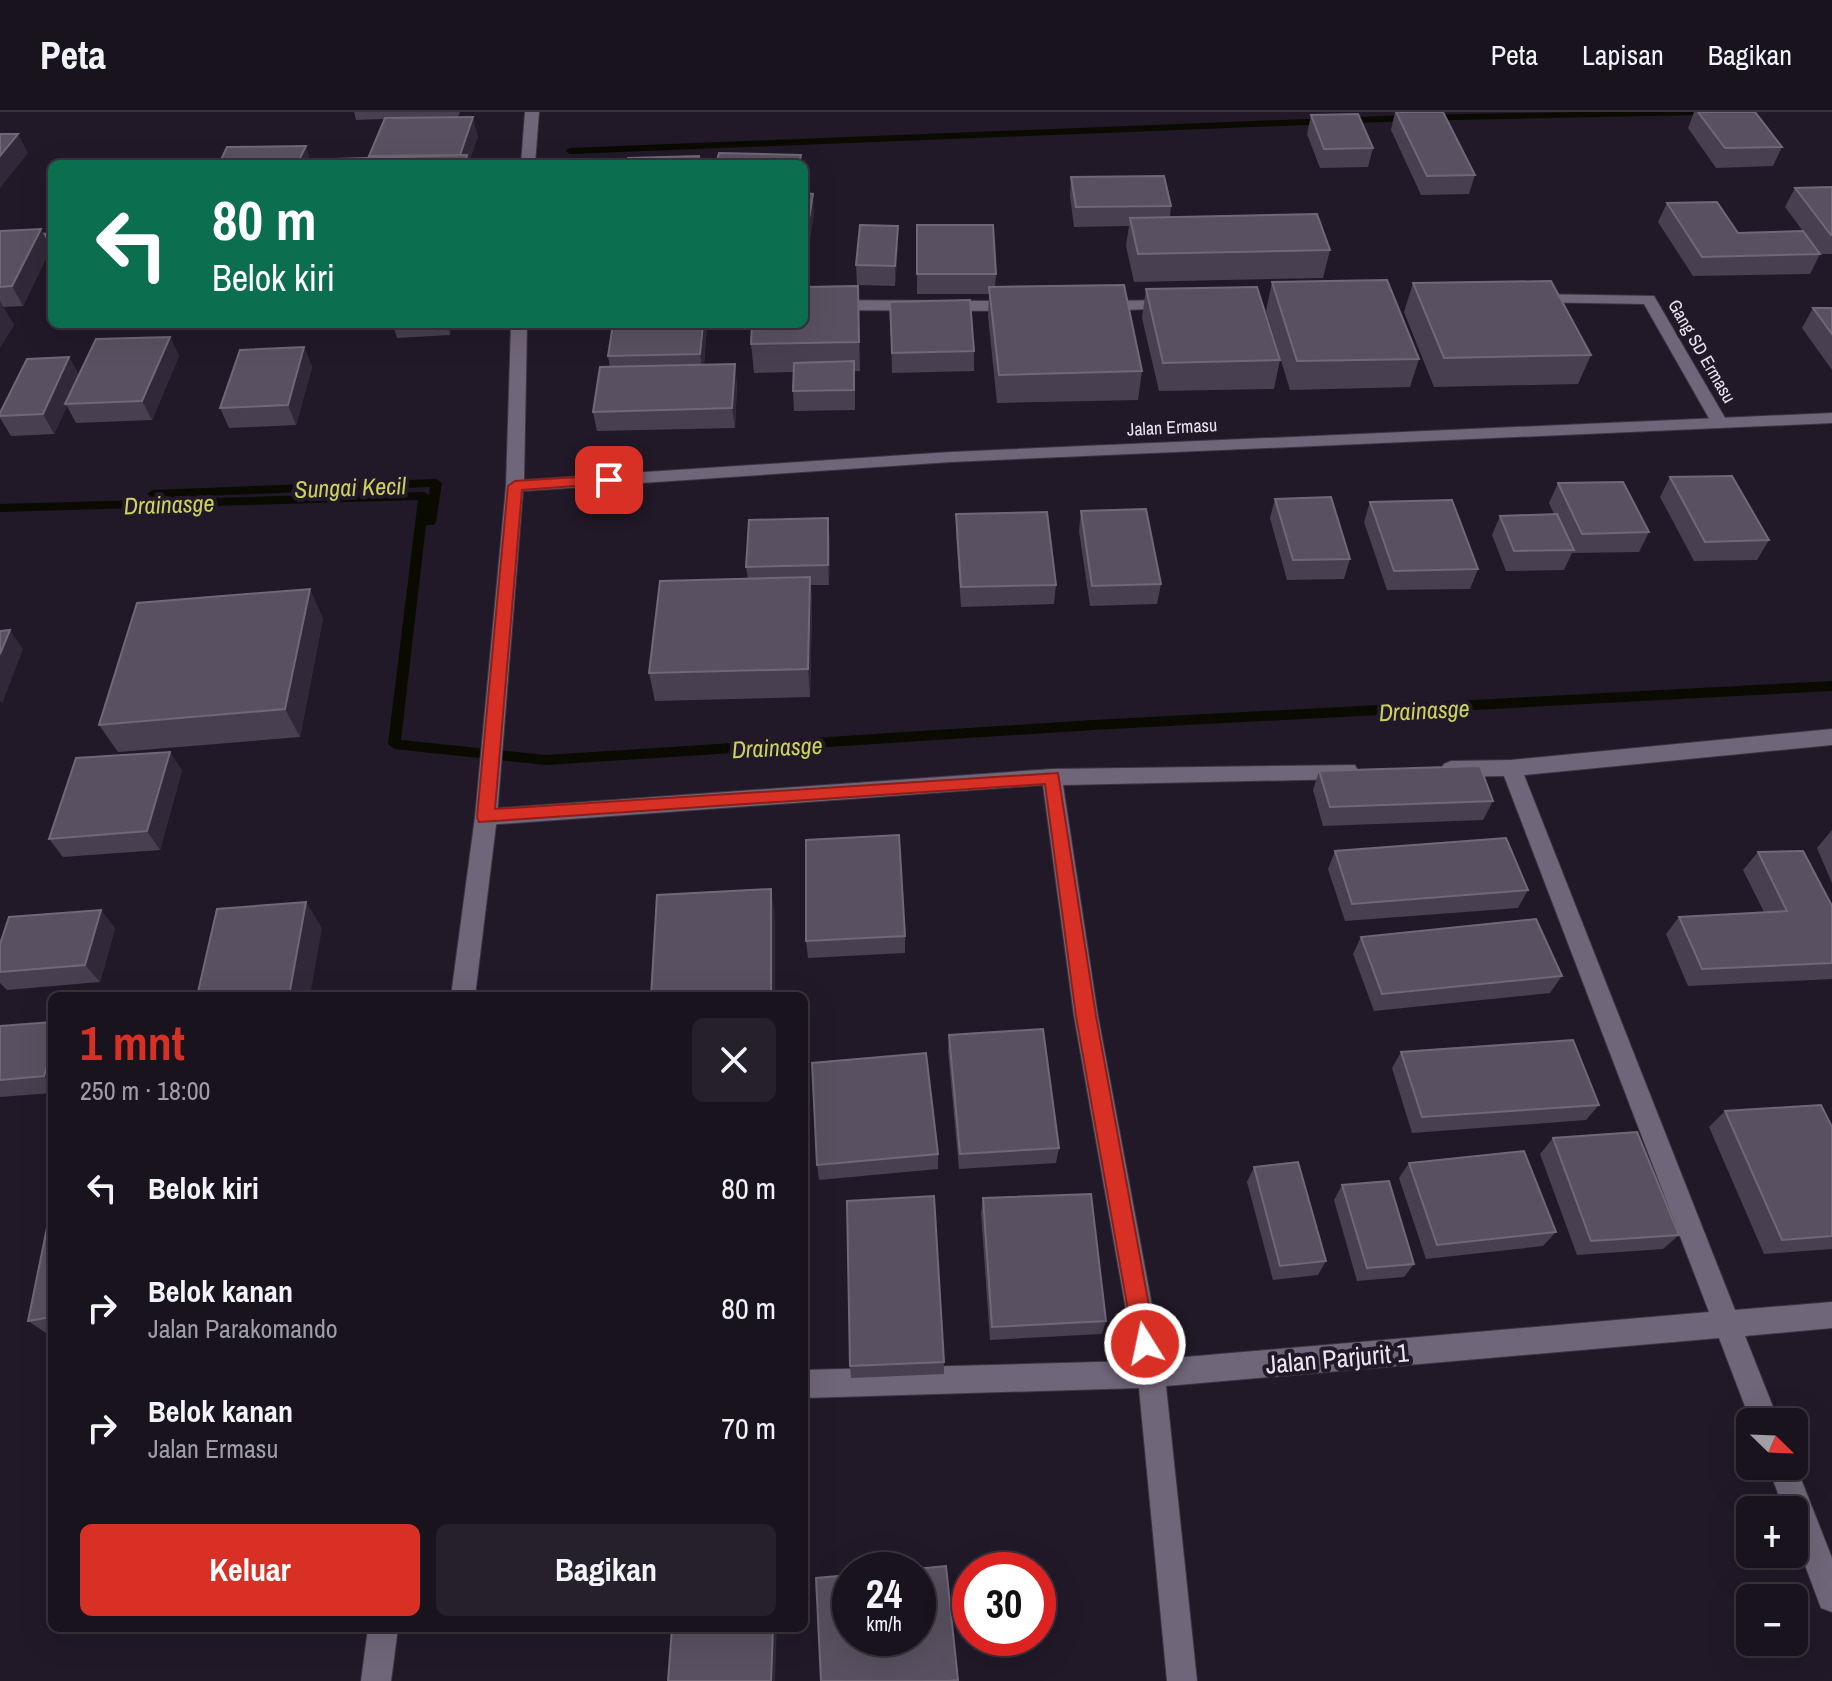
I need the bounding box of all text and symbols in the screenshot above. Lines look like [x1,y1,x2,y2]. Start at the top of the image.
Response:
text: Peta [40,30,106,81]
text: Peta [1491,36,1538,74]
text: Lapisan [1582,36,1664,74]
text: Bagikan [1708,36,1792,74]
text: 80 m [212,182,317,257]
icon: left [80,192,184,296]
text: Belok kiri [212,254,335,302]
street label: Gang SD Ermasu [1662,295,1742,407]
street label: Jalan Ermasu [1126,412,1218,442]
pin [575,446,643,514]
icon: arrive [587,458,631,502]
water label: Sungai Kecil [294,469,407,505]
water label: Drainasge [123,486,215,522]
water label: Drainasge [1378,692,1470,728]
water label: Drainasge [731,729,823,765]
text: 1 mnt [80,1010,185,1075]
button: close [692,1018,776,1102]
text: 250 m · 18:00 [80,1073,210,1108]
icon: left [80,1166,124,1210]
text: Belok kiri [148,1168,259,1208]
text: 80 m [721,1168,776,1208]
text: Belok kanan [148,1271,293,1311]
icon: right [80,1286,124,1330]
text: 80 m [721,1288,776,1328]
position arrow [1103,1302,1187,1386]
text: Jalan Parakomando [148,1311,338,1346]
street label: Jalan Parjurit 1 [1264,1334,1410,1382]
text: Belok kanan [148,1391,293,1431]
icon: right [80,1406,124,1450]
text: 70 m [721,1408,776,1448]
north arrow [1736,1408,1808,1480]
map controls [1736,1408,1808,1656]
text: Jalan Ermasu [148,1431,278,1466]
button: + [1736,1496,1808,1568]
button: Keluar [80,1524,420,1616]
button: Bagikan [436,1524,776,1616]
speed limit sign: 30 [952,1552,1056,1656]
text: 24 [866,1567,902,1620]
button: − [1736,1584,1808,1656]
text: km/h [866,1610,902,1637]

